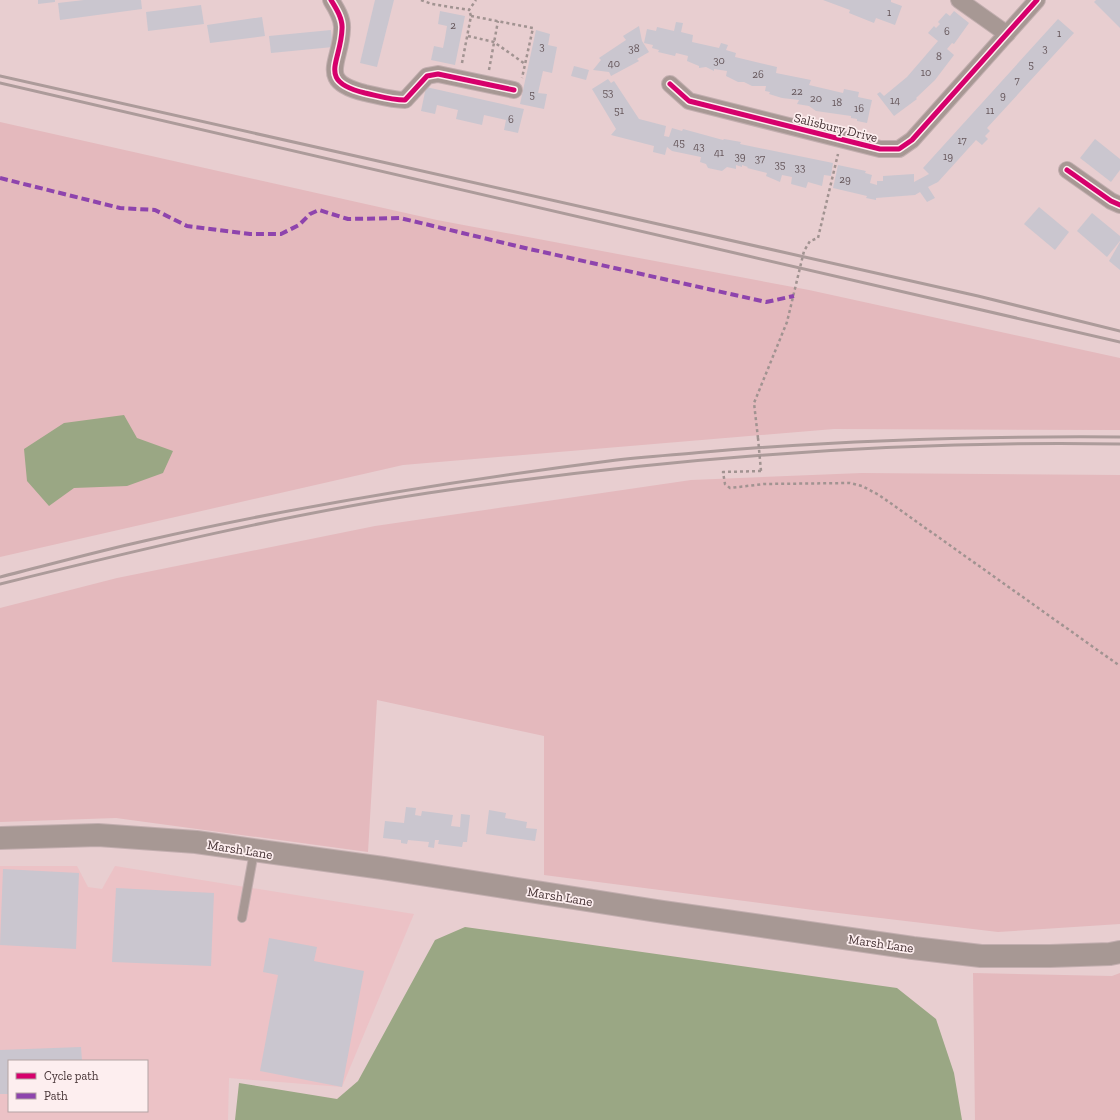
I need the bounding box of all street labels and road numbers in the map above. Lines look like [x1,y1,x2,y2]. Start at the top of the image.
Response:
street label: Salisbury Drive [793,110,879,145]
street label: Marsh Lane [206,837,274,862]
street label: Marsh Lane [526,884,594,909]
street label: Marsh Lane [847,931,915,956]

